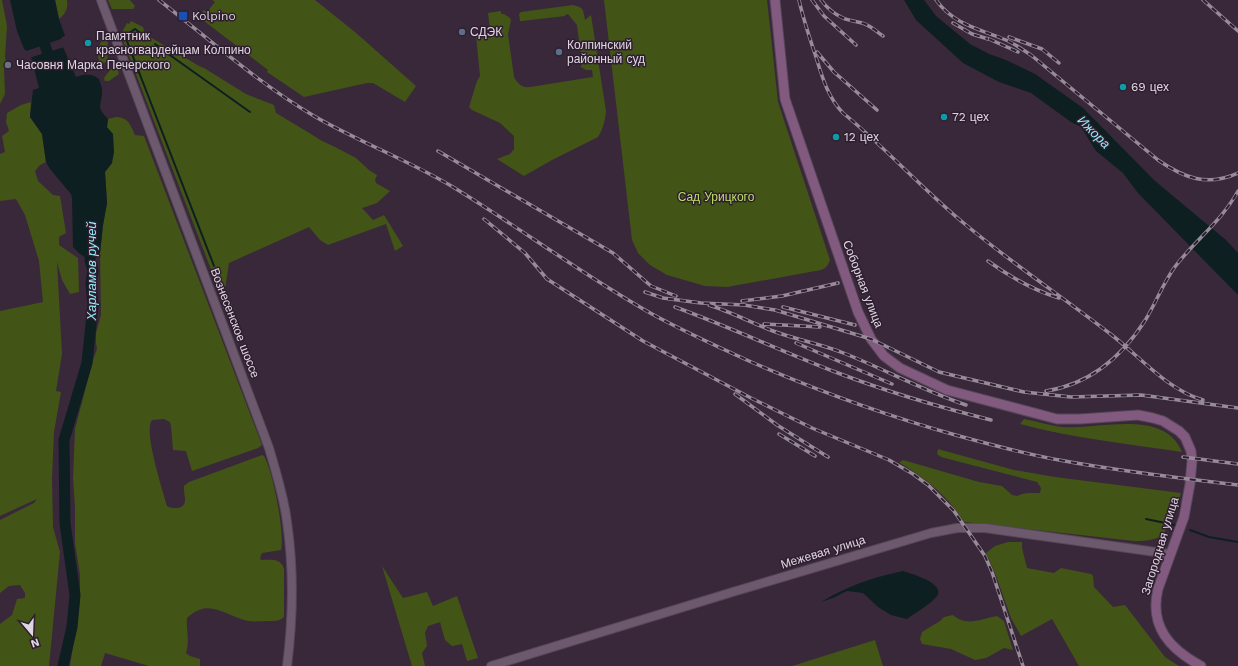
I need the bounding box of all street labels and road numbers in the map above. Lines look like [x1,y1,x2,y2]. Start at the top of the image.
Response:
street label: Соборная улица [840,238,886,330]
street label: Вознесенское шоссе [208,266,263,380]
street label: Загородная улица [1138,495,1182,597]
street label: Межевая улица [779,532,867,572]

